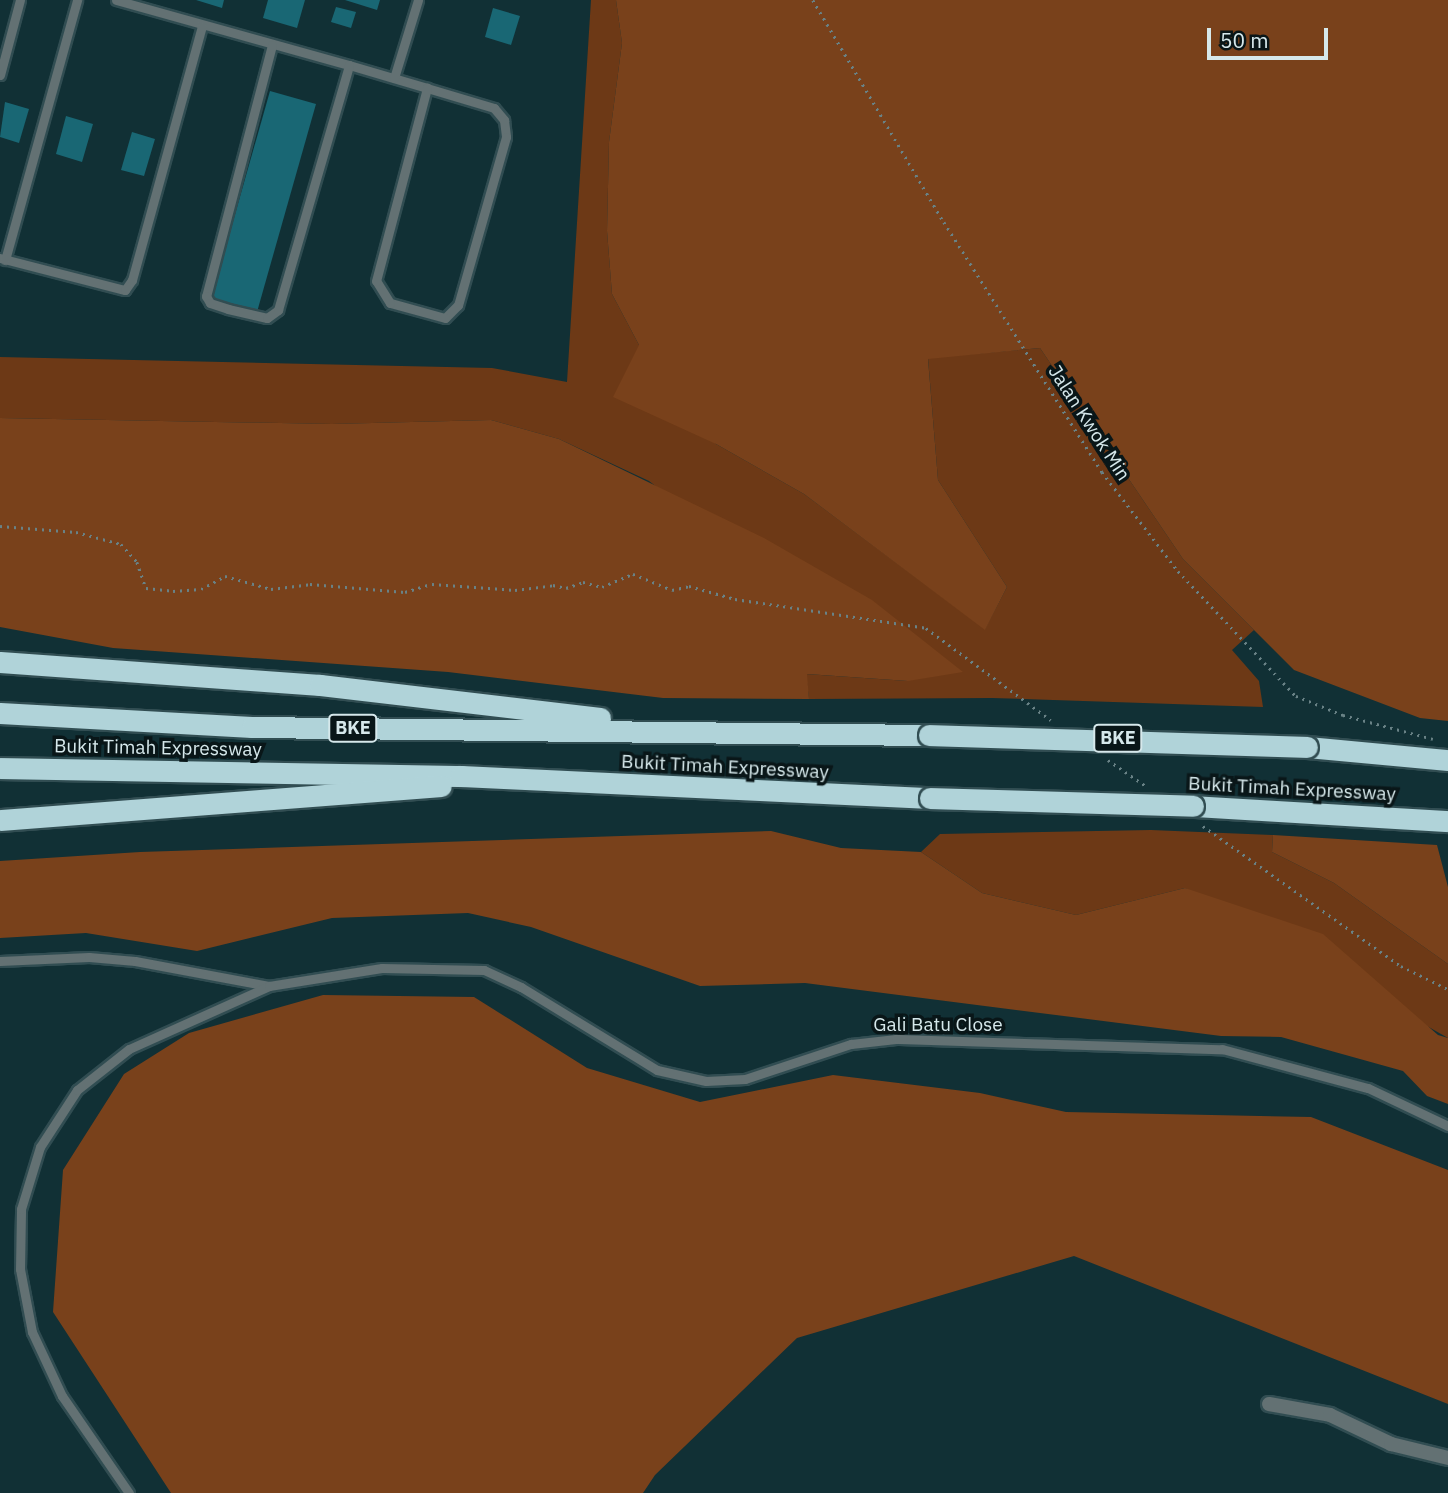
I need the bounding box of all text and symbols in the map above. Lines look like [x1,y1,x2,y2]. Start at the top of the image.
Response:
scale bar [1210,14,1331,58]
text: 50 m [1220,26,1269,54]
street label: Jalan Kwok Min [1043,361,1135,485]
road number: BKE [327,714,379,742]
road number: BKE [1092,724,1144,752]
street label: Bukit Timah Expressway [54,735,262,761]
street label: Bukit Timah Expressway [621,750,829,784]
street label: Bukit Timah Expressway [1188,772,1396,806]
street label: Gali Batu Close [873,1014,1003,1036]

